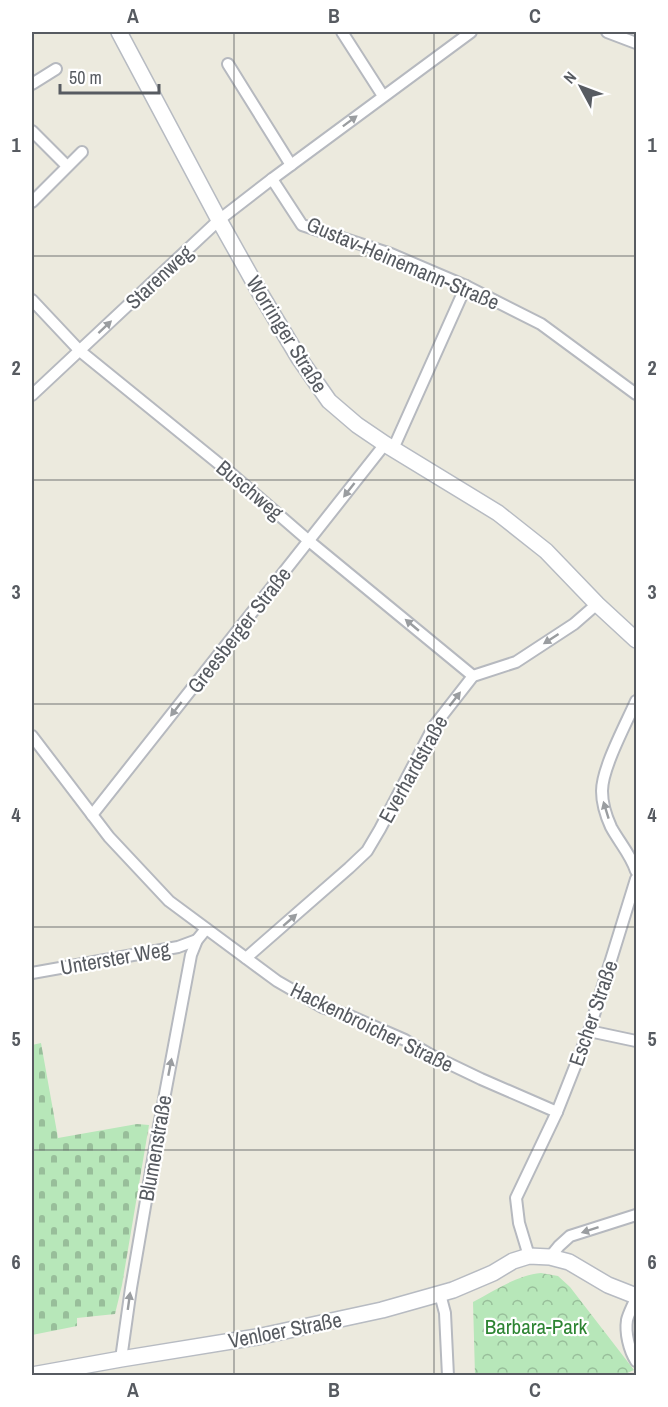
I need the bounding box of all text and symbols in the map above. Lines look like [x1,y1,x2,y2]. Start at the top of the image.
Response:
text: A [127,2,139,29]
text: B [328,2,340,29]
text: C [529,2,541,29]
scale bar [60,57,159,95]
north arrow [551,57,611,117]
text: 50 m [69,65,102,90]
text: N [558,66,581,88]
one-way arrow [342,115,358,127]
text: 1 [11,131,21,158]
text: 1 [647,131,657,158]
street label: Gustav-Heinemann-Straße [302,209,504,317]
street label: Starenweg [119,238,199,316]
street label: Worringer Straße [240,270,334,398]
one-way arrow [97,321,112,334]
text: 2 [11,354,21,381]
text: 2 [647,354,657,381]
street label: Buschweg [210,453,290,527]
one-way arrow [342,482,355,498]
street label: Greesberger Straße [180,561,298,699]
text: 3 [11,578,21,605]
text: 3 [647,578,657,605]
one-way arrow [404,620,419,632]
one-way arrow [543,633,559,645]
one-way arrow [448,691,461,707]
one-way arrow [169,701,182,717]
street label: Everhardstraße [372,710,454,828]
text: 4 [11,801,21,828]
one-way arrow [601,801,610,819]
text: 4 [647,801,657,828]
one-way arrow [282,914,297,927]
street label: Unterster Weg [58,934,172,982]
street label: Escher Straße [561,956,625,1070]
street label: Hackenbroicher Straße [286,975,458,1079]
text: 5 [11,1025,21,1052]
text: 5 [647,1025,657,1052]
one-way arrow [166,1058,175,1077]
street label: Blumenstraße [131,1093,179,1203]
one-way arrow [581,1226,599,1235]
text: 6 [11,1248,21,1275]
text: 6 [647,1248,657,1275]
one-way arrow [124,1291,133,1310]
street label: Venloer Straße [226,1305,344,1355]
park label: Barbara-Park [485,1312,588,1341]
text: A [127,1376,139,1403]
text: B [328,1376,340,1403]
text: C [529,1376,541,1403]

